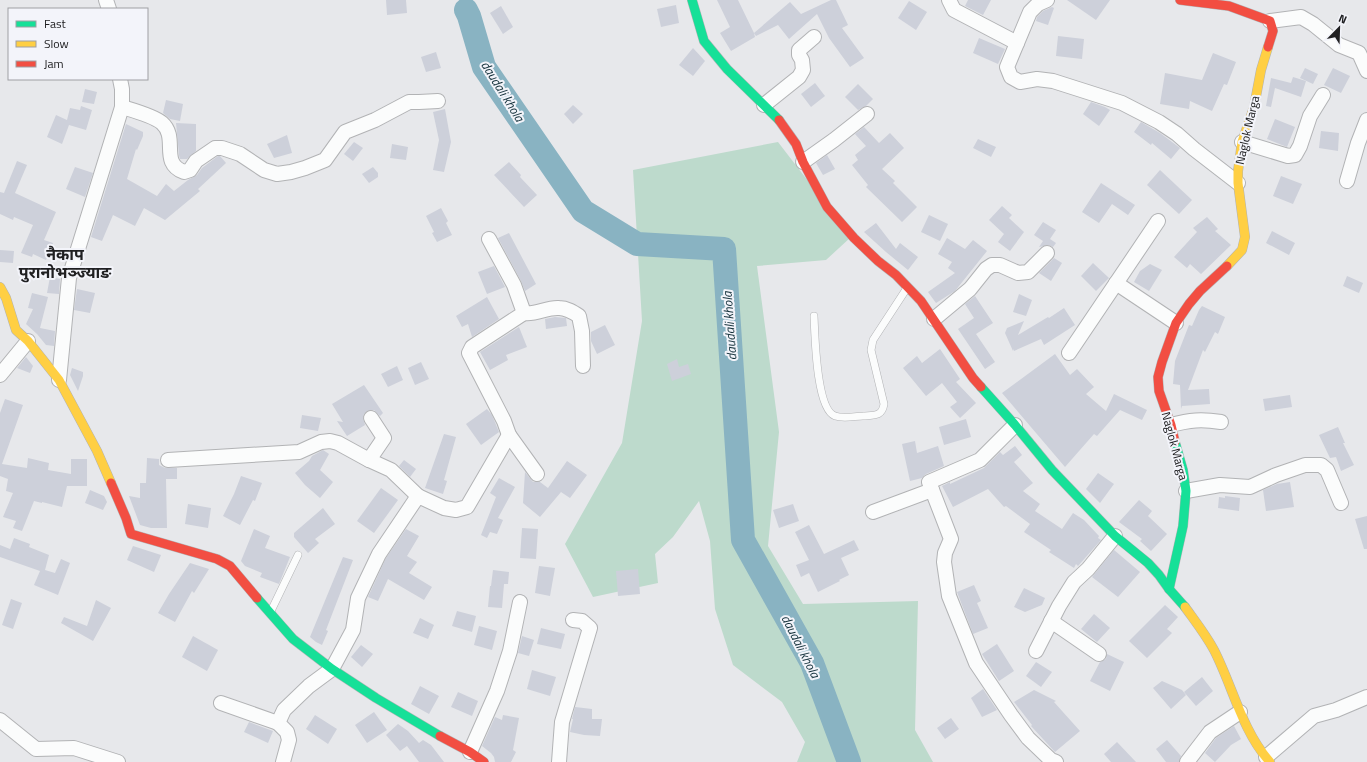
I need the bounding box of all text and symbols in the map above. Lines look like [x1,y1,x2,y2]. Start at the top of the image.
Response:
legend [8,8,148,80]
north arrow [1319,8,1359,48]
text: N [1336,10,1350,28]
text: Fast [44,14,67,33]
text: Slow [44,34,69,53]
text: Jam [44,54,64,73]
water label: daudali khola [476,57,531,127]
street label: Naglok Marga [1230,94,1264,166]
district label: नैकाप पुरानोभञ्ज्याङ [19,242,112,284]
water label: daudali khola [717,289,741,361]
street label: Naglok Marga [1157,410,1193,482]
water label: daudali khola [776,611,826,683]

